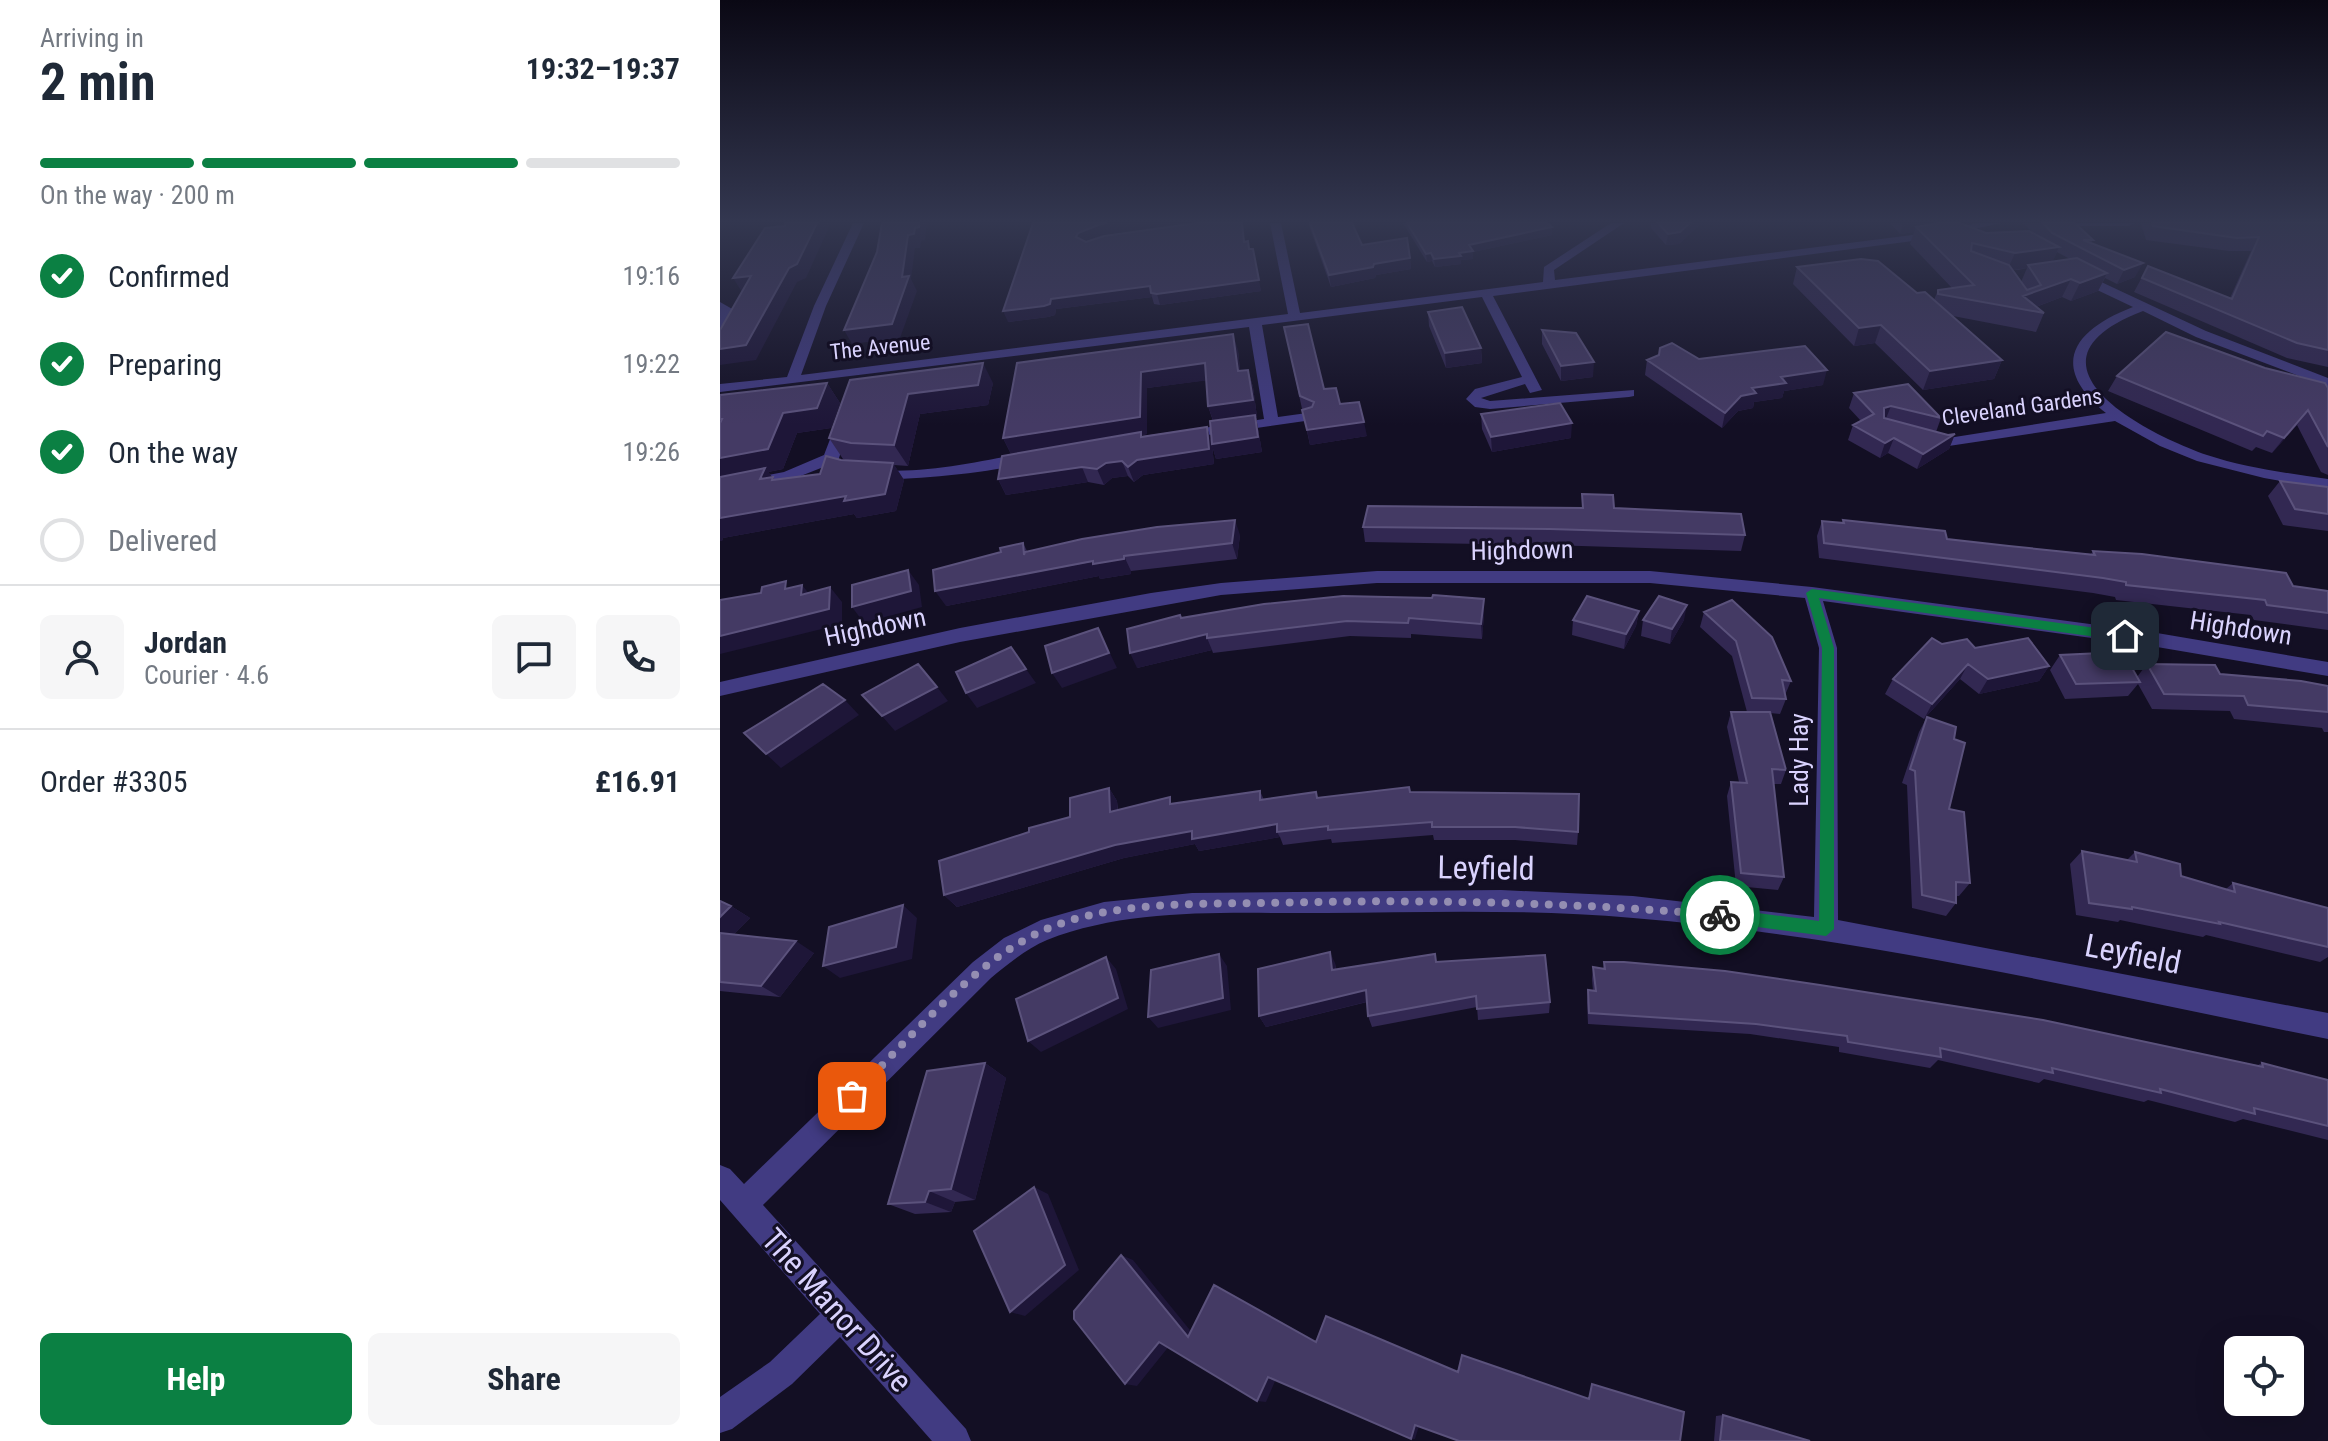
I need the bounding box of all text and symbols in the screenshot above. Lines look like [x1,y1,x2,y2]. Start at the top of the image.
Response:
text: Arriving in [40,23,144,53]
text: 19:32–19:37 [526,51,680,86]
text: 2 min [40,52,156,113]
text: On the way · 200 m [40,180,235,210]
icon: check [40,254,84,298]
text: Confirmed [108,259,230,294]
text: 19:16 [623,261,680,291]
street label: The Avenue [829,329,931,365]
icon: check [40,342,84,386]
text: Preparing [108,347,222,382]
text: 19:22 [623,349,680,379]
street label: Cleveland Gardens [1940,383,2104,431]
icon: check [40,430,84,474]
text: On the way [108,435,238,470]
text: 19:26 [623,437,680,467]
text: Delivered [108,523,217,558]
street label: Highdown [1470,534,1574,566]
street label: Highdown [822,602,928,652]
pin [2091,602,2159,670]
street label: Highdown [2188,605,2294,651]
icon: home [2103,614,2147,658]
button: person [40,615,124,699]
button: chat [492,615,576,699]
button: phone [596,615,680,699]
text: Jordan [144,625,227,660]
text: Courier · 4.6 [144,660,269,690]
street label: Lady Hay [1784,713,1814,807]
text: Order #3305 [40,764,188,799]
text: £16.91 [595,764,680,799]
street label: Leyfield [1437,848,1535,888]
courier [1680,875,1760,955]
icon: bike [1698,893,1742,937]
street label: Leyfield [2082,926,2184,982]
pin [818,1062,886,1130]
icon: bag [830,1074,874,1118]
street label: The Manor Drive [754,1221,920,1399]
button: Help [40,1333,352,1425]
button: Share [368,1333,680,1425]
map controls [2224,1336,2304,1416]
button: locate [2224,1336,2304,1416]

